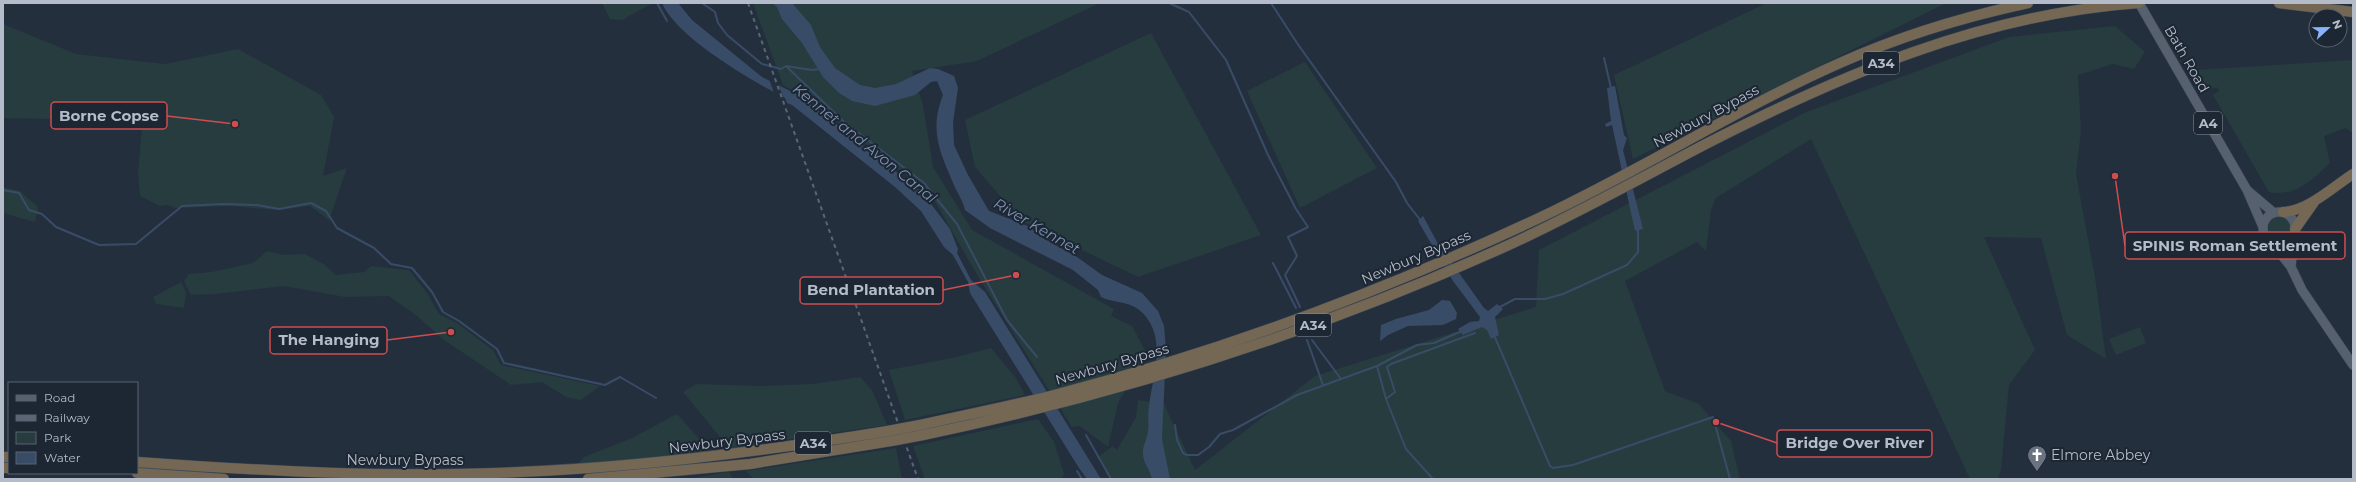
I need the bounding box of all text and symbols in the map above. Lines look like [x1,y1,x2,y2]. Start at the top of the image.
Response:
north arrow [2308,8,2348,48]
text: N [2329,18,2345,31]
street label: Bath Road [2161,22,2213,96]
road number: A34 [1863,52,1899,74]
water label: Kennet and Avon Canal [789,79,941,207]
street label: Newbury Bypass [1650,80,1762,151]
callout: Borne Copse [51,102,167,129]
text: Borne Copse [59,106,159,125]
road number: A4 [2194,112,2222,134]
water label: River Kennet [990,194,1084,258]
street label: Newbury Bypass [1359,226,1474,288]
callout: SPINIS Roman Settlement [2125,232,2345,259]
text: SPINIS Roman Settlement [2133,236,2338,255]
callout: Bend Plantation [800,277,943,304]
text: Bend Plantation [807,280,935,299]
road number: A34 [1295,314,1331,336]
callout: The Hanging [270,327,387,354]
text: The Hanging [278,330,380,349]
street label: Newbury Bypass [1053,339,1171,389]
legend [8,382,138,474]
text: Road [44,390,75,405]
text: Railway [44,410,90,425]
street label: Newbury Bypass [668,425,786,457]
text: Park [44,430,72,445]
callout: Bridge Over River [1777,430,1932,457]
road number: A34 [795,432,831,454]
text: Bridge Over River [1786,433,1925,452]
church icon: Elmore Abbey [2026,444,2048,472]
place label: Elmore Abbey [2051,446,2151,464]
text: Water [44,450,81,465]
street label: Newbury Bypass [346,451,464,469]

